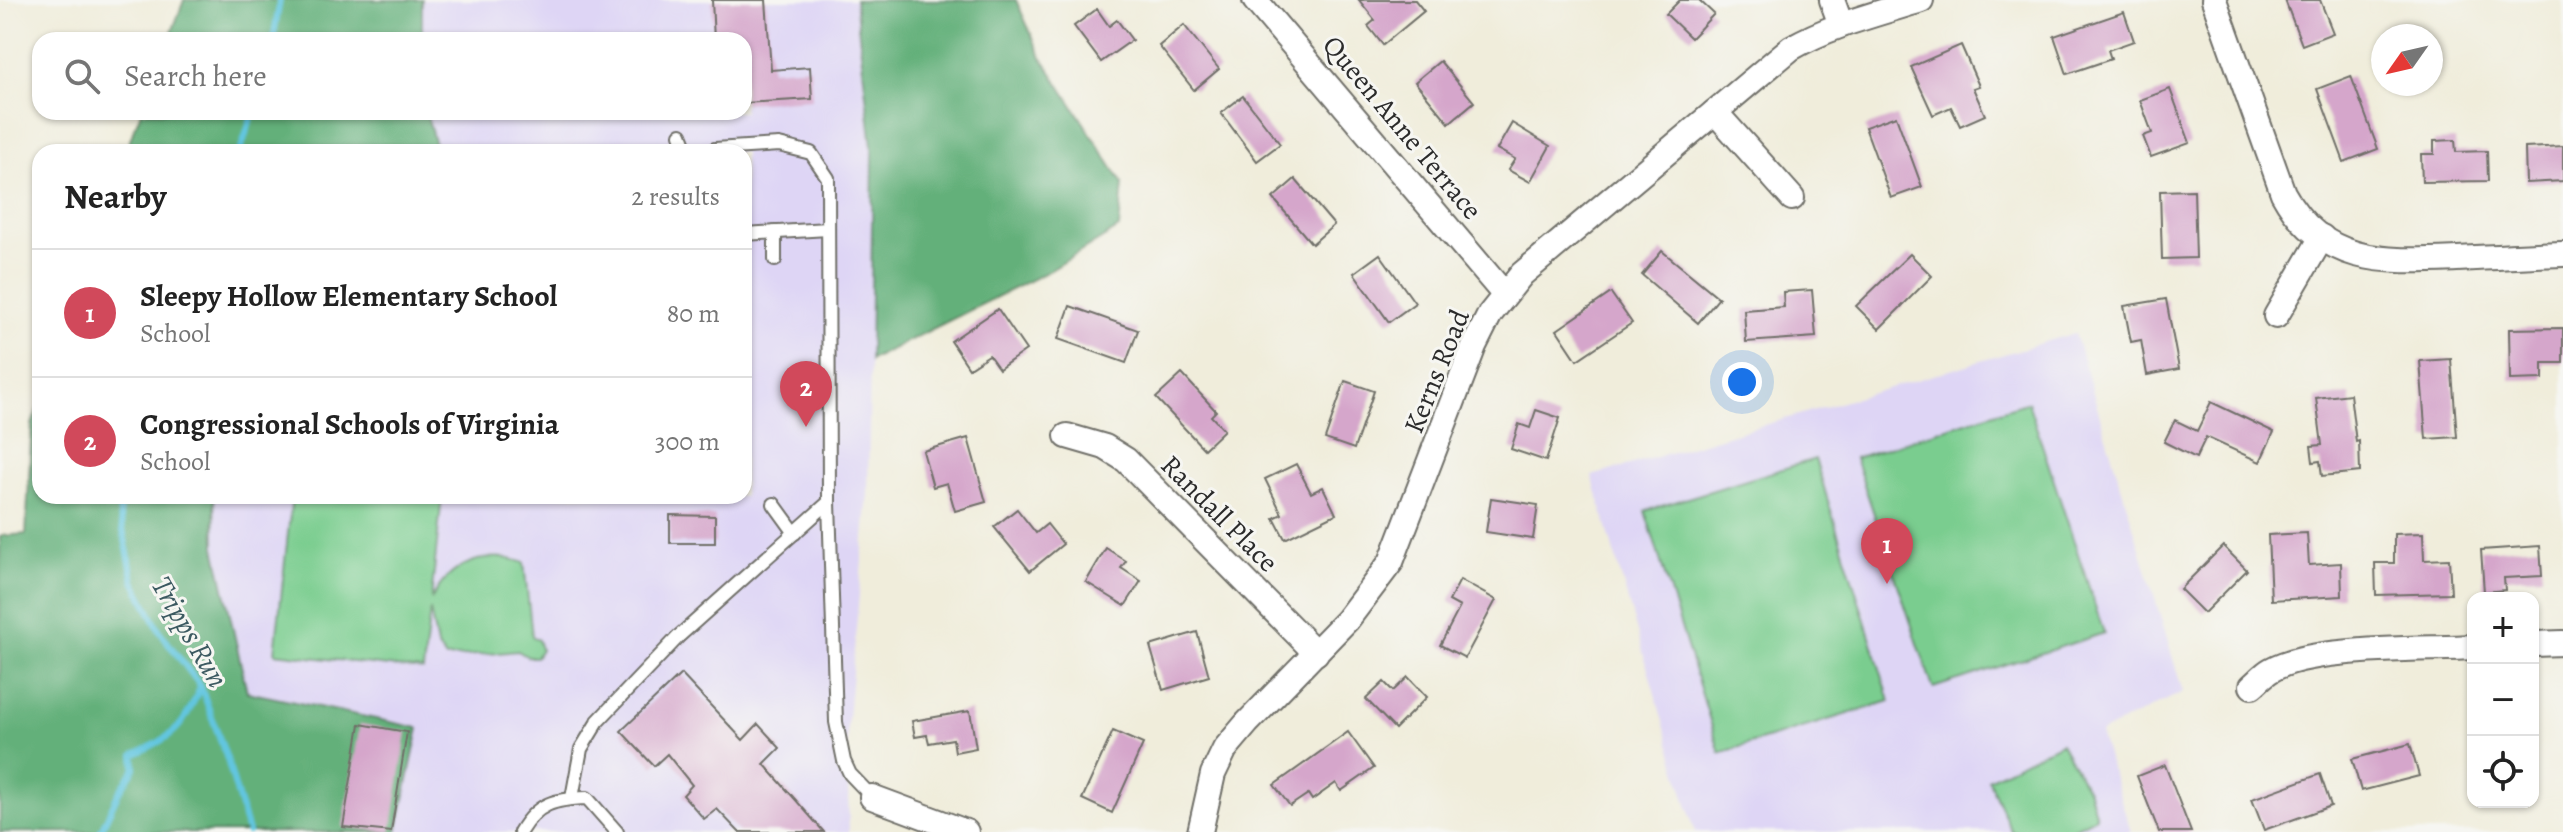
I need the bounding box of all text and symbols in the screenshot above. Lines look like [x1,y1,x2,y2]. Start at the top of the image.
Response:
north arrow [2371,24,2443,96]
street label: Queen Anne Terrace [1314,27,1491,228]
search box [32,32,752,120]
icon: search [60,54,104,98]
text: Search here [124,56,267,96]
text: Nearby [64,173,167,220]
text: 2 results [631,179,720,214]
text: Sleepy Hollow Elementary School [140,276,558,316]
text: 1 [85,296,95,331]
text: 80 m [667,296,720,331]
street label: Kerns Road [1395,303,1479,439]
text: School [140,316,210,351]
pin: 2 [780,361,832,427]
your location [1722,362,1762,402]
text: Congressional Schools of Virginia [140,404,559,444]
text: 2 [84,424,96,459]
text: 300 m [655,424,720,459]
text: School [140,444,210,479]
street label: Randall Place [1152,447,1286,581]
pin: 1 [1861,518,1913,584]
water label: Tripps Run [142,569,238,695]
map controls [2467,592,2539,808]
button: + [2467,592,2539,664]
button: − [2467,664,2539,736]
button: locate [2467,736,2539,808]

